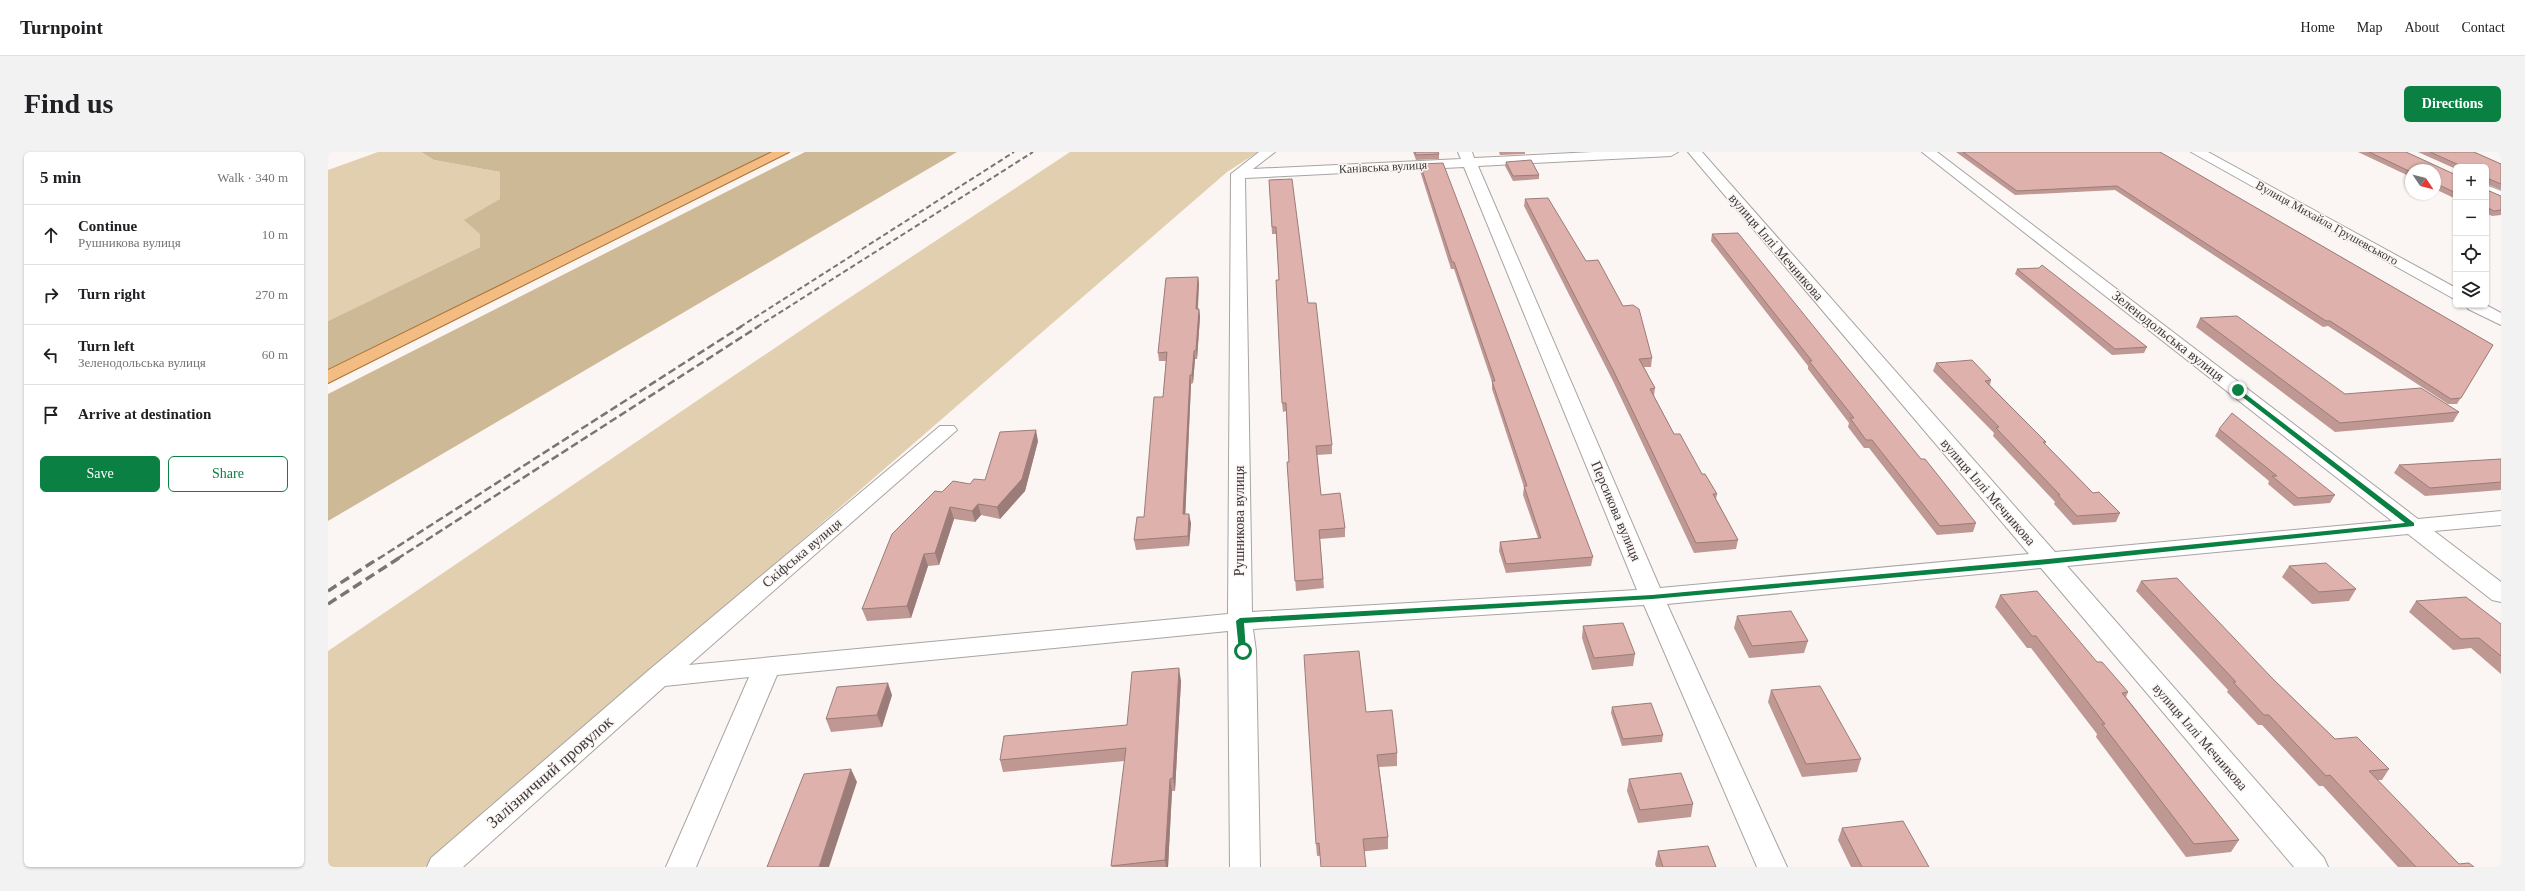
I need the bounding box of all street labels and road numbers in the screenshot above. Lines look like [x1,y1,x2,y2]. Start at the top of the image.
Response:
street label: Канівська вулиця [1338,158,1428,176]
street label: Вулиця Михайла Грушевського [2253,178,2401,268]
street label: вулиця Іллі Мечникова [1726,191,1827,304]
street label: Зеленодольська вулиця [2109,288,2227,385]
street label: вулиця Іллі Мечникова [1938,436,2039,549]
street label: Персикова вулиця [1588,459,1644,564]
street label: Рушникова вулиця [1232,465,1247,576]
street label: Скіфська вулиця [759,515,845,591]
street label: вулиця Іллі Мечникова [2150,681,2251,794]
street label: Залізничний провулок [483,712,618,832]

